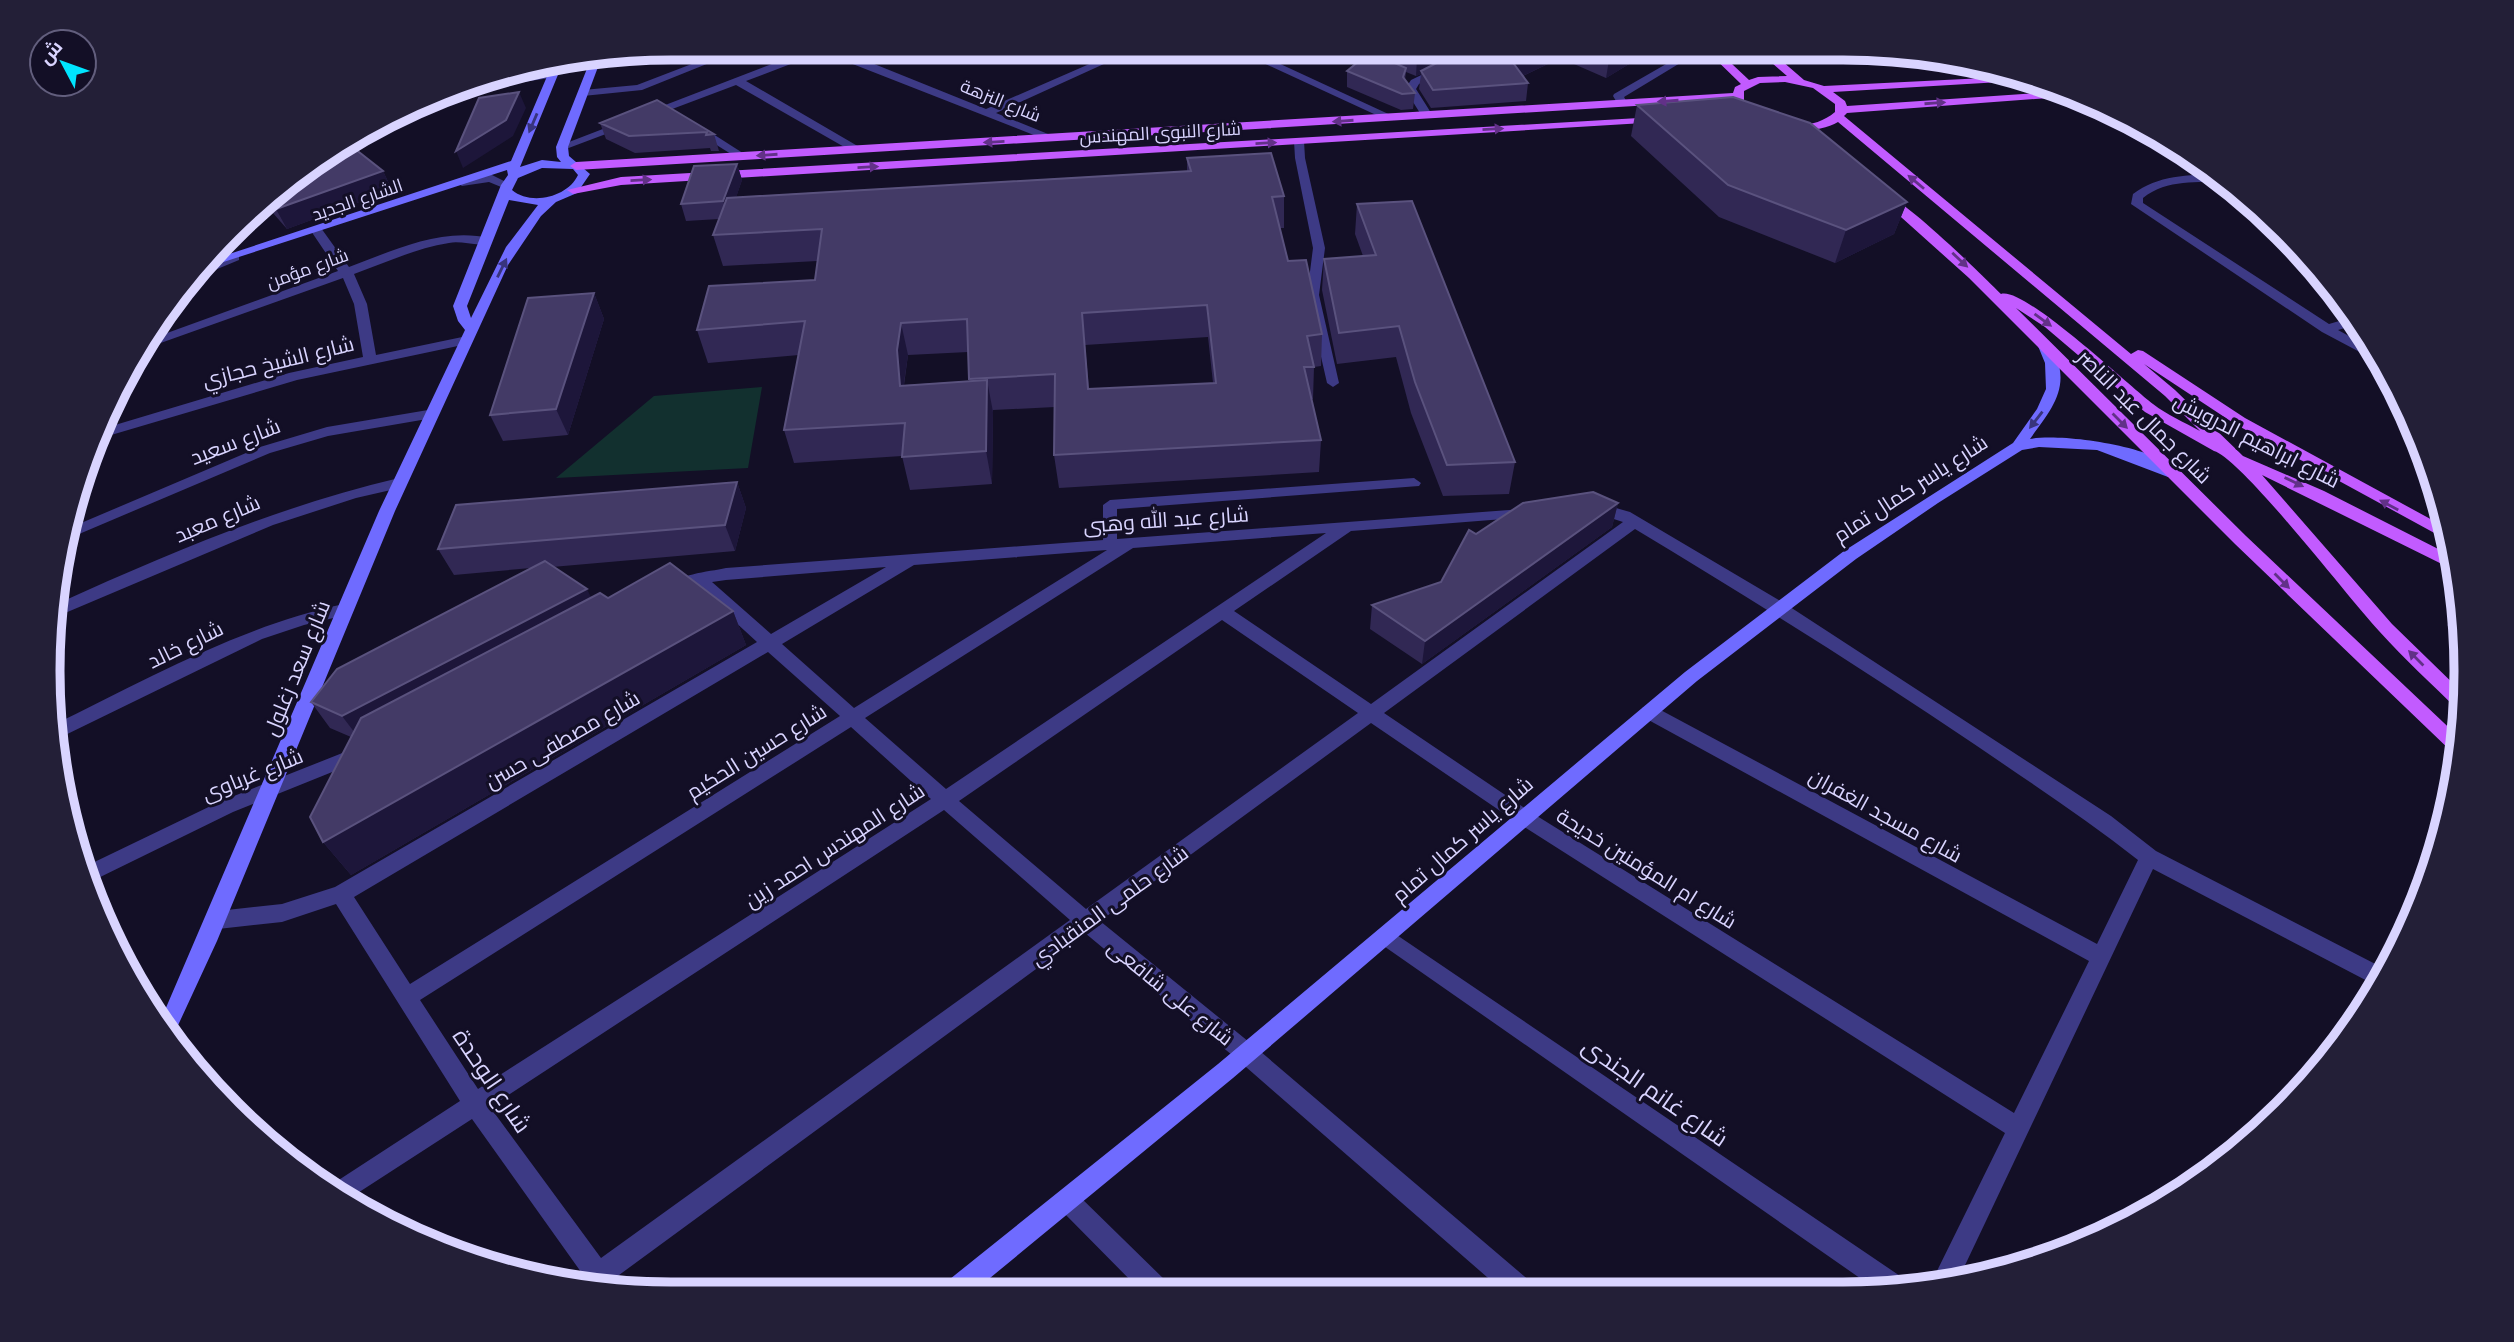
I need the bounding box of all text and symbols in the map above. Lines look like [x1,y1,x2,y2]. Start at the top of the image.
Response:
north arrow [28,28,98,98]
text: ش [32,34,68,70]
street label: شارع النزهة [957,73,1045,128]
one-way arrow [1657,96,1679,107]
one-way arrow [1924,98,1946,109]
one-way arrow [528,112,539,133]
one-way arrow [1332,115,1354,126]
street label: شارع النبوى المهندس [1079,116,1241,149]
one-way arrow [1482,124,1504,135]
one-way arrow [983,136,1005,147]
one-way arrow [1255,137,1277,148]
one-way arrow [756,150,778,161]
one-way arrow [857,161,879,172]
street label: الشارع الجديد [308,172,406,227]
one-way arrow [1907,174,1925,189]
one-way arrow [630,175,652,186]
street label: شارع مؤمن [263,242,352,295]
one-way arrow [1951,251,1968,267]
one-way arrow [496,258,507,278]
one-way arrow [2034,313,2052,327]
street label: شارع الشيخ حجازي [199,329,357,396]
street label: شارع جمال عبد الناصر [2070,342,2218,490]
street label: شارع ابراهيم الدرويش [2169,386,2345,495]
street label: شارع سعيد [186,411,284,472]
one-way arrow [2029,411,2044,428]
one-way arrow [2112,413,2128,429]
street label: شارع ياسر كمال تمام [1827,428,1993,549]
one-way arrow [2284,477,2304,488]
street label: شارع معبد [170,487,264,549]
street label: شارع عبد الله وهبى [1082,499,1250,540]
one-way arrow [2378,499,2398,511]
one-way arrow [2273,573,2290,590]
street label: شارع سعد زغلول [256,596,337,740]
street label: شارع خالد [142,614,228,675]
one-way arrow [2408,651,2425,667]
street label: شارع مصطفى حسن [479,683,645,796]
street label: شارع حسين الحكيم [681,697,832,806]
street label: شارع غرباوى [197,741,307,808]
street label: شارع مسجد الغفران [1804,761,1968,870]
street label: شارع ياسر كمال تمام [1385,770,1539,909]
street label: شارع المهندس احمد زين [739,776,930,915]
street label: شارع ام المؤمنين خديجة [1551,801,1742,936]
street label: شارع حلمى المنقبادي [1024,838,1195,974]
street label: شارع على شافعى [1102,933,1240,1052]
street label: شارع الوحدة [445,1021,540,1139]
street label: شارع غانم الجندى [1576,1028,1736,1154]

